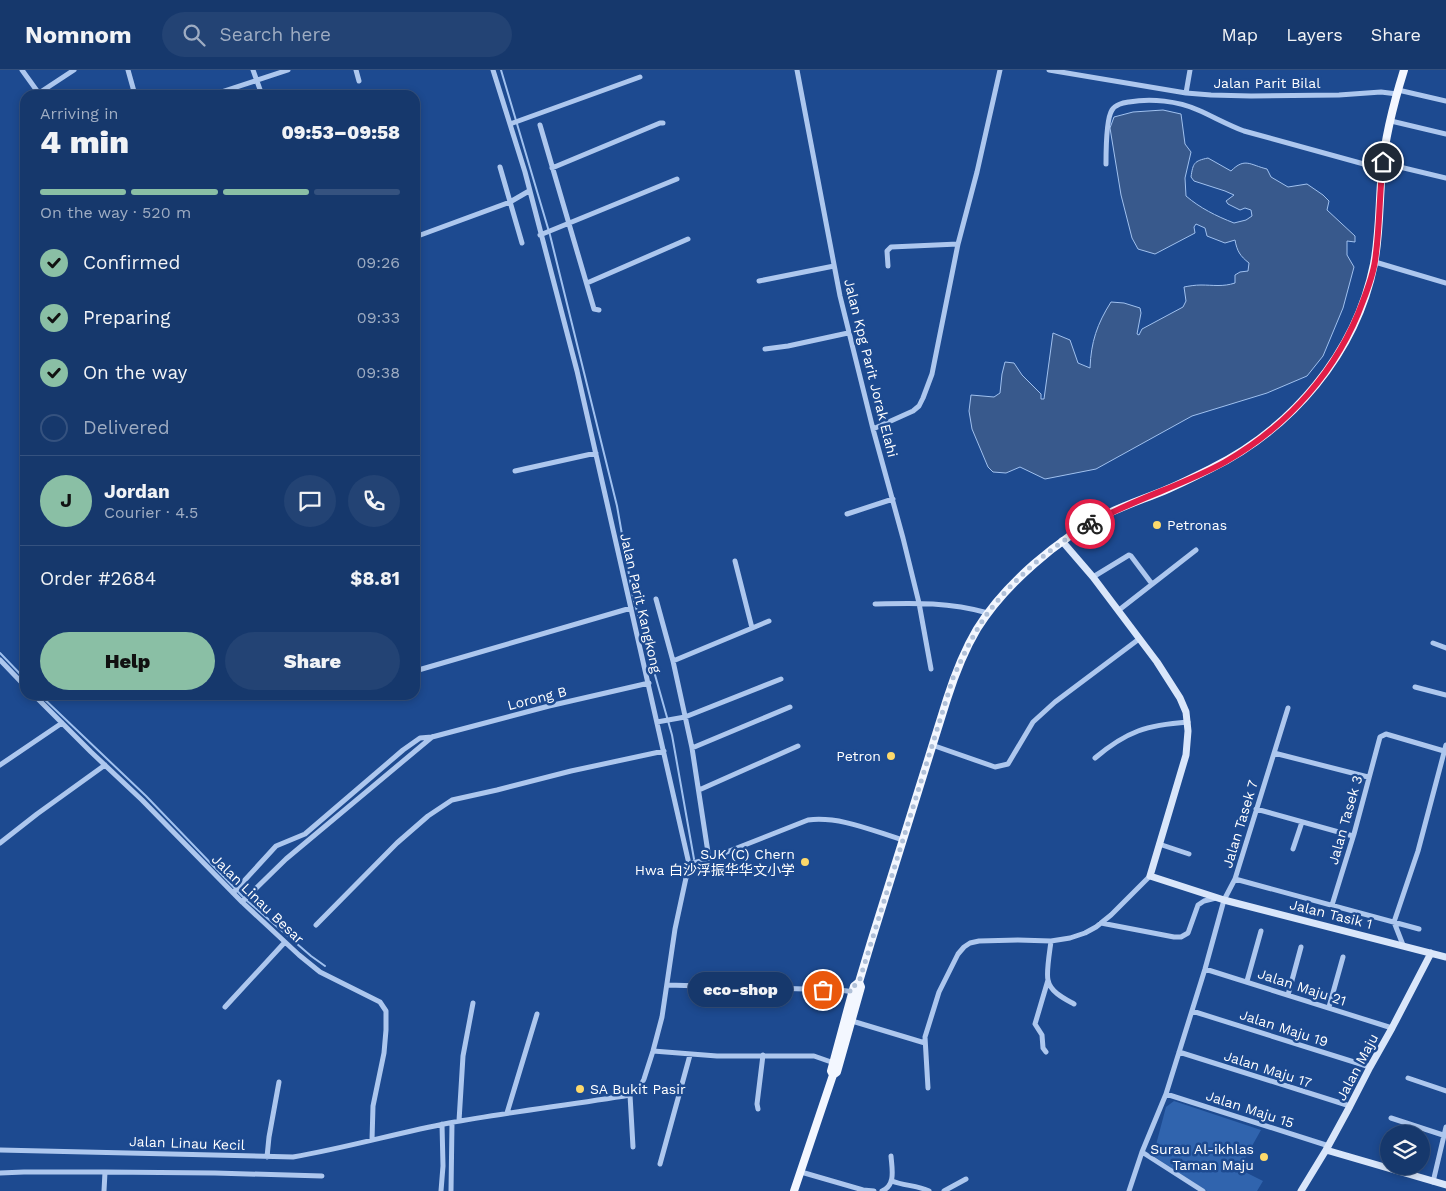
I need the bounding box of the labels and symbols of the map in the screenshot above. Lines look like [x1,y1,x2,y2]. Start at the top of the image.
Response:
street label: Jalan Parit Bilal [1213,75,1321,91]
pin [1362,141,1404,183]
street label: Jalan Kpg Parit Jorak Elahi [841,277,901,459]
courier [1065,499,1115,549]
place label: Petronas [1167,517,1227,533]
marker: Petronas [1151,519,1163,531]
street label: Jalan Parit Kangkong [617,532,665,675]
street label: Lorong B [506,683,568,713]
place label: Petron [836,748,881,764]
marker: Petron [885,750,897,762]
street label: Jalan Tasek 3 [1325,774,1365,866]
street label: Jalan Tasek 7 [1219,778,1261,870]
place label: SJK (C) Chern Hwa 白沙浮振华华文小学 [635,846,795,878]
street label: Jalan Linau Besar [209,851,307,947]
marker: SJK (C) Chern Hwa 白沙浮振华华文小学 [799,856,811,868]
street label: Jalan Tasik 1 [1288,896,1374,932]
street label: Jalan Maju 21 [1256,965,1348,1009]
pin [802,969,844,1011]
callout: eco-shop [688,972,793,1008]
street label: Jalan Maju 19 [1238,1006,1330,1050]
street label: Jalan Maju [1333,1031,1381,1103]
street label: Jalan Maju 17 [1222,1047,1314,1091]
place label: SA Bukit Pasir [590,1081,686,1097]
marker: SA Bukit Pasir [574,1083,586,1095]
street label: Jalan Maju 15 [1204,1087,1296,1131]
street label: Jalan Linau Kecil [129,1133,246,1153]
place label: Surau Al-ikhlas Taman Maju [1150,1141,1254,1173]
marker: Surau Al-ikhlas Taman Maju [1258,1151,1270,1163]

